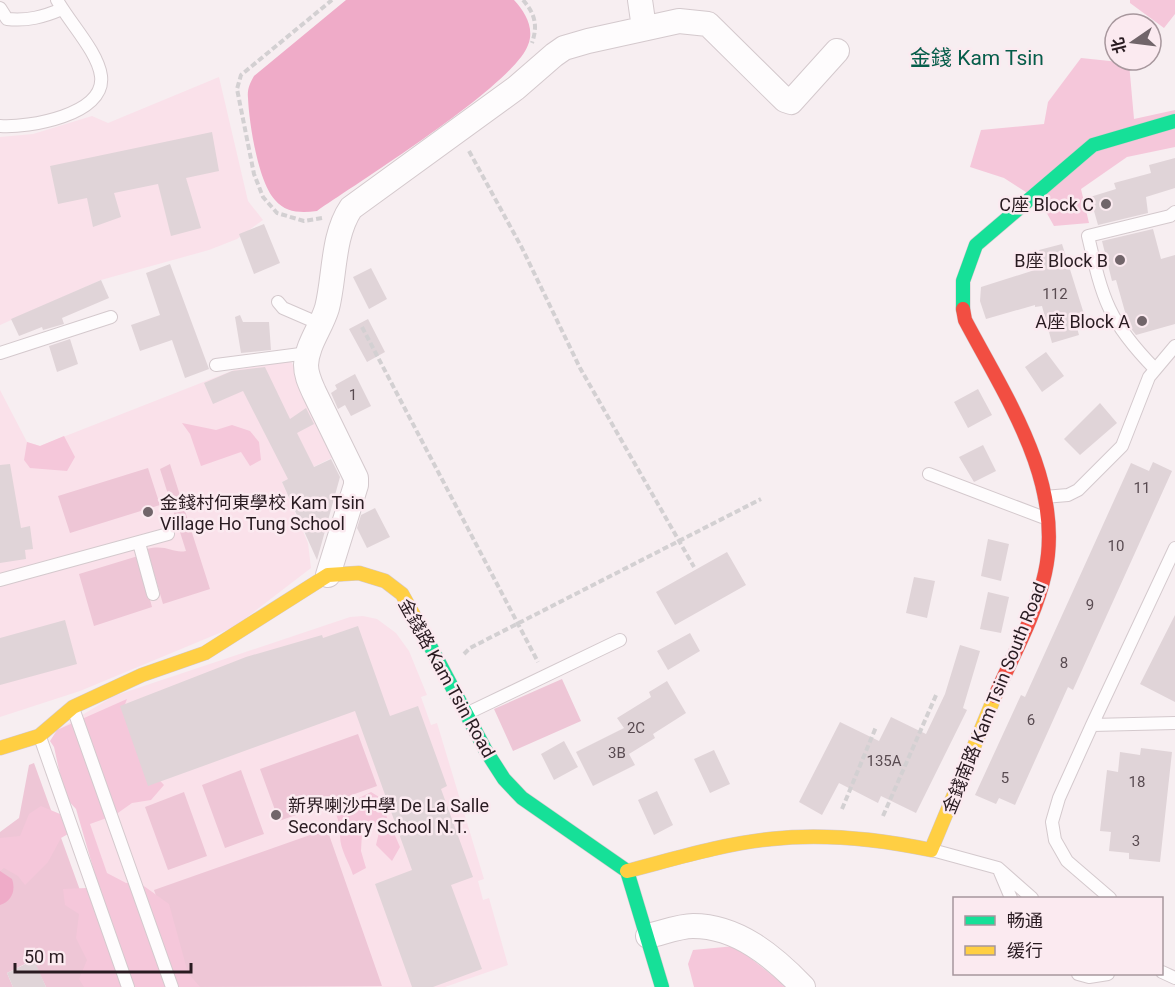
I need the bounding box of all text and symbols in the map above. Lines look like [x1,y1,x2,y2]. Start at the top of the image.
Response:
north arrow [1103,12,1163,72]
text: 北 [1108,35,1130,56]
district label: 金錢 Kam Tsin [910,46,1044,70]
place label: C座 Block C [999,194,1094,215]
marker: C座 Block C [1099,197,1113,211]
place label: B座 Block B [1014,250,1108,271]
marker: B座 Block B [1113,253,1127,267]
house number: 112 [1042,285,1068,303]
place label: A座 Block A [1035,311,1130,332]
marker: A座 Block A [1135,314,1149,328]
house number: 1 [349,386,357,404]
house number: 11 [1134,479,1150,497]
place label: 金錢村何東學校 Kam Tsin Village Ho Tung School [160,492,365,534]
marker: 金錢村何東學校 Kam Tsin Village Ho Tung School [141,505,155,519]
house number: 10 [1108,537,1124,555]
street label: 金錢南路 Kam Tsin South Road [938,579,1050,817]
street label: 金錢路 Kam Tsin Road [395,595,499,761]
house number: 9 [1086,596,1094,614]
house number: 8 [1060,654,1068,672]
house number: 6 [1027,711,1035,729]
house number: 2C [627,719,645,737]
house number: 3B [608,744,626,762]
house number: 135A [866,752,902,770]
house number: 5 [1001,769,1009,787]
house number: 18 [1129,773,1145,791]
place label: 新界喇沙中學 De La Salle Secondary School N.T. [288,795,489,837]
marker: 新界喇沙中學 De La Salle Secondary School N.T. [269,808,283,822]
house number: 3 [1132,832,1140,850]
legend [953,897,1163,975]
text: 畅通 [1007,910,1043,931]
scale bar [15,936,190,974]
text: 缓行 [1007,940,1043,961]
text: 50 m [24,946,64,967]

